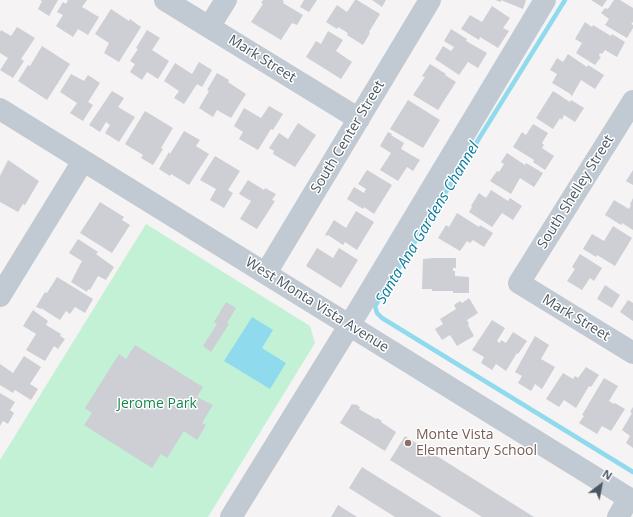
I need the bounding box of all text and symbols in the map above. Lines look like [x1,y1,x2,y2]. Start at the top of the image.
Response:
street label: Mark Street [225,32,299,86]
street label: South Center Street [308,78,388,196]
street label: South Shelley Street [534,132,618,252]
water label: Santa Ana Gardens Channel [372,139,484,307]
street label: West Monta Vista Avenue [242,254,392,356]
street label: Mark Street [539,291,613,345]
park label: Jerome Park [117,396,197,412]
place label: Monte Vista Elementary School [416,427,537,460]
marker: Monte Vista Elementary School [403,438,413,448]
north arrow [581,465,621,505]
text: N [600,466,615,483]

